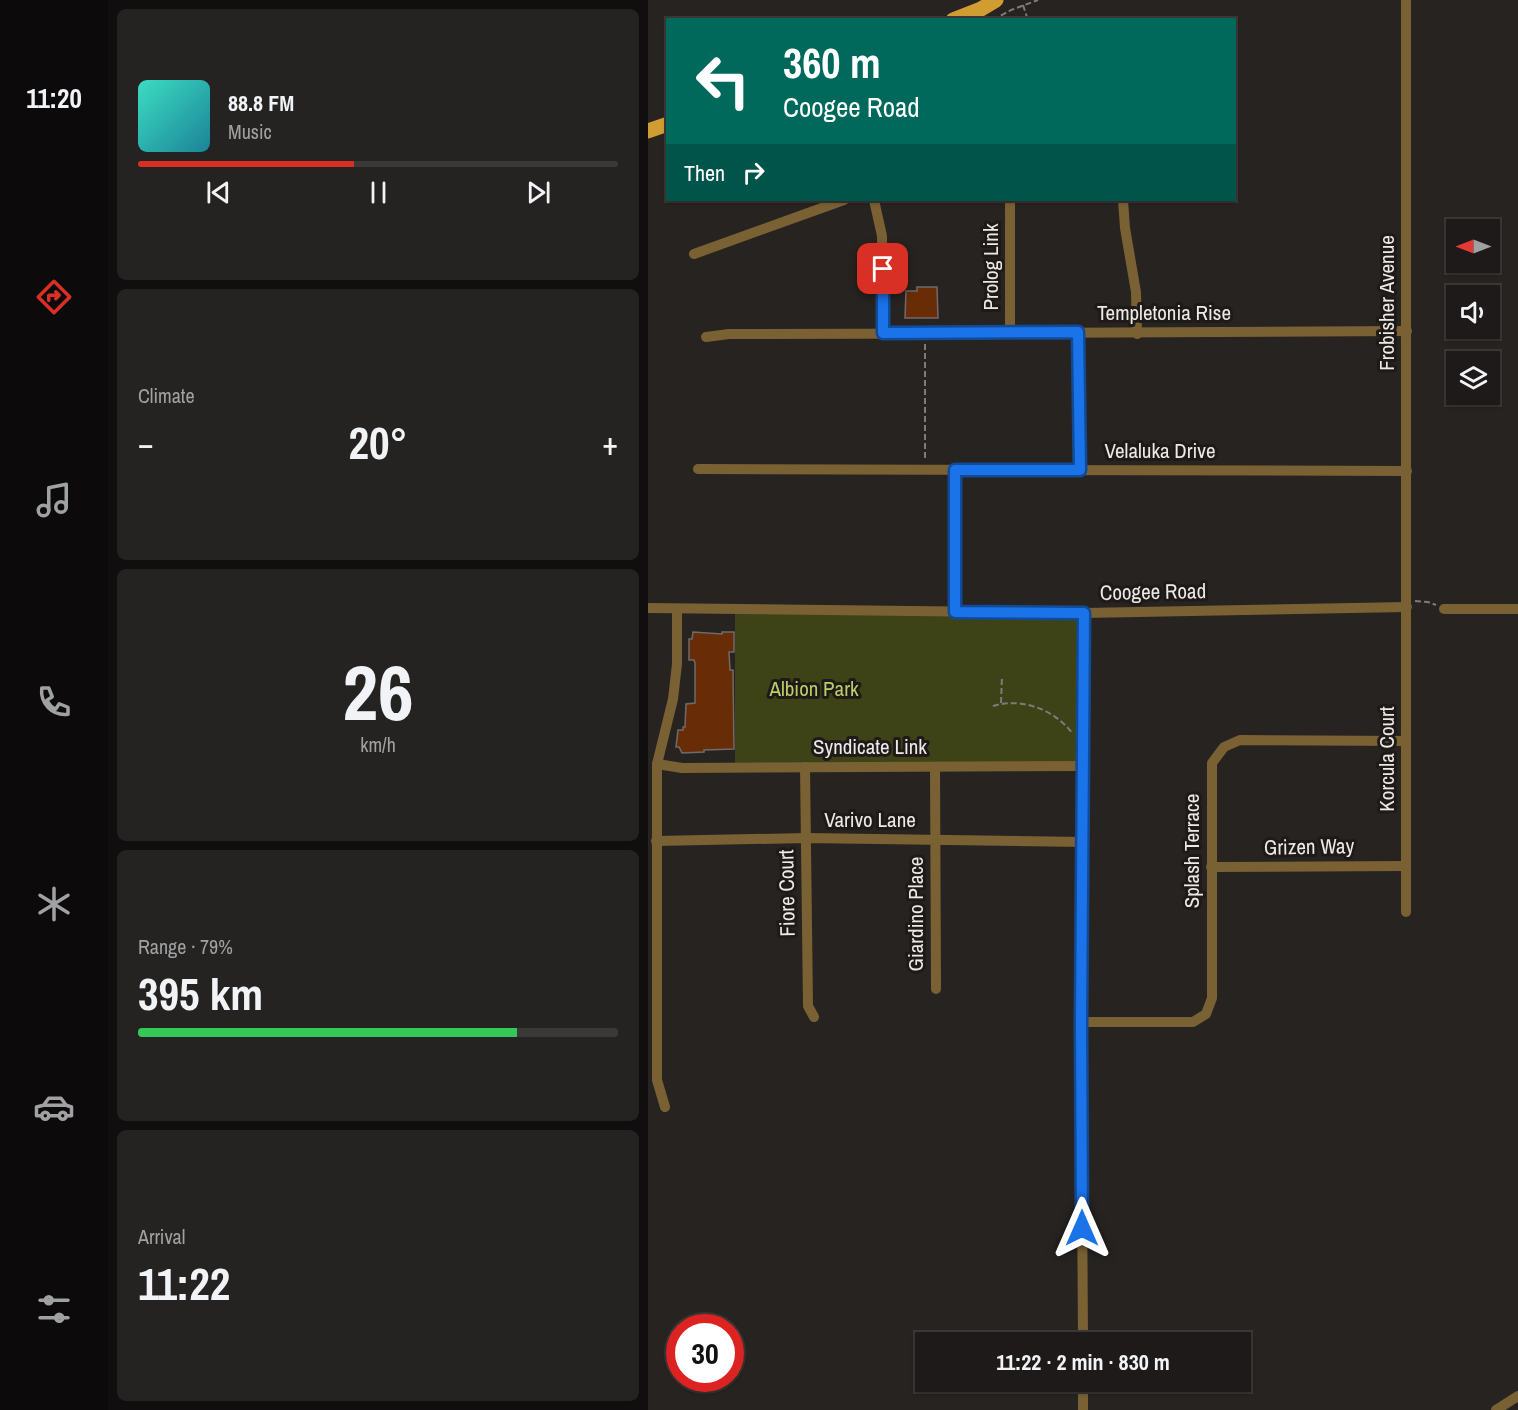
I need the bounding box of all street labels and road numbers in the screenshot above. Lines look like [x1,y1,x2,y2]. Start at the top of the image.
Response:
street label: Prolog Link [976,223,1005,311]
street label: Frobisher Avenue [1372,235,1401,371]
street label: Templetonia Rise [1097,298,1231,327]
street label: Velaluka Drive [1104,436,1216,465]
street label: Coogee Road [1100,576,1206,607]
street label: Korcula Court [1372,706,1401,812]
street label: Syndicate Link [813,732,927,761]
street label: Splash Terrace [1177,794,1206,908]
street label: Varivo Lane [824,805,916,834]
street label: Grizen Way [1264,831,1355,862]
street label: Fiore Court [771,849,802,937]
street label: Giardino Place [901,857,930,971]

